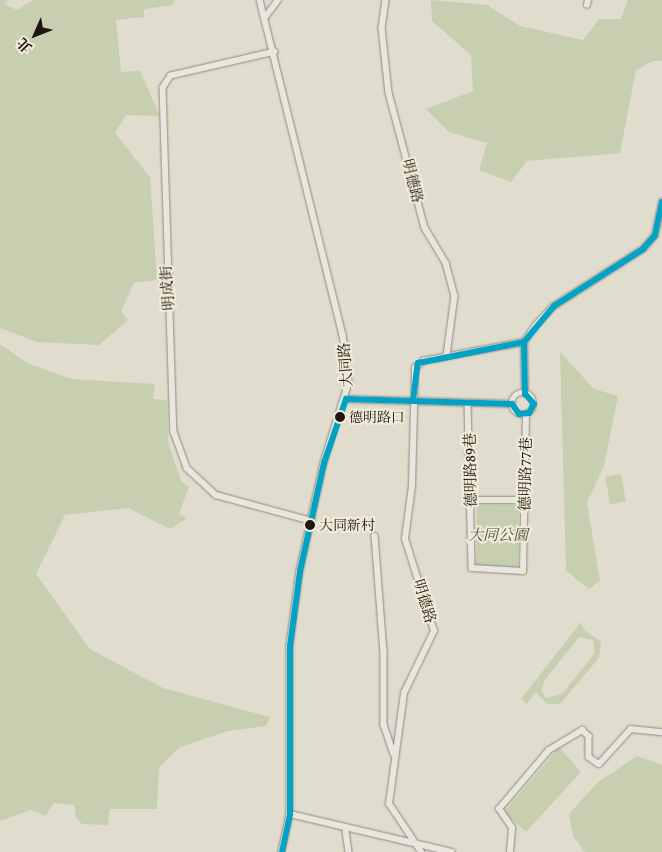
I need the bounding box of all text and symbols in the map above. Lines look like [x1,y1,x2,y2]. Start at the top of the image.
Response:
north arrow [10,10,60,60]
text: 北 [12,33,36,57]
street label: 明德路 [399,157,427,205]
street label: 明成街 [156,265,178,311]
street label: 大同路 [334,342,356,388]
place label: 德明路口 [349,409,405,425]
marker: 德明路口 [335,412,345,422]
street label: 德明路89巷 [460,433,480,507]
street label: 德明路77巷 [515,437,535,511]
place label: 大同新村 [319,517,375,533]
marker: 大同新村 [305,520,315,530]
park label: 大同公園 [468,526,528,544]
street label: 明德路 [410,577,440,625]

